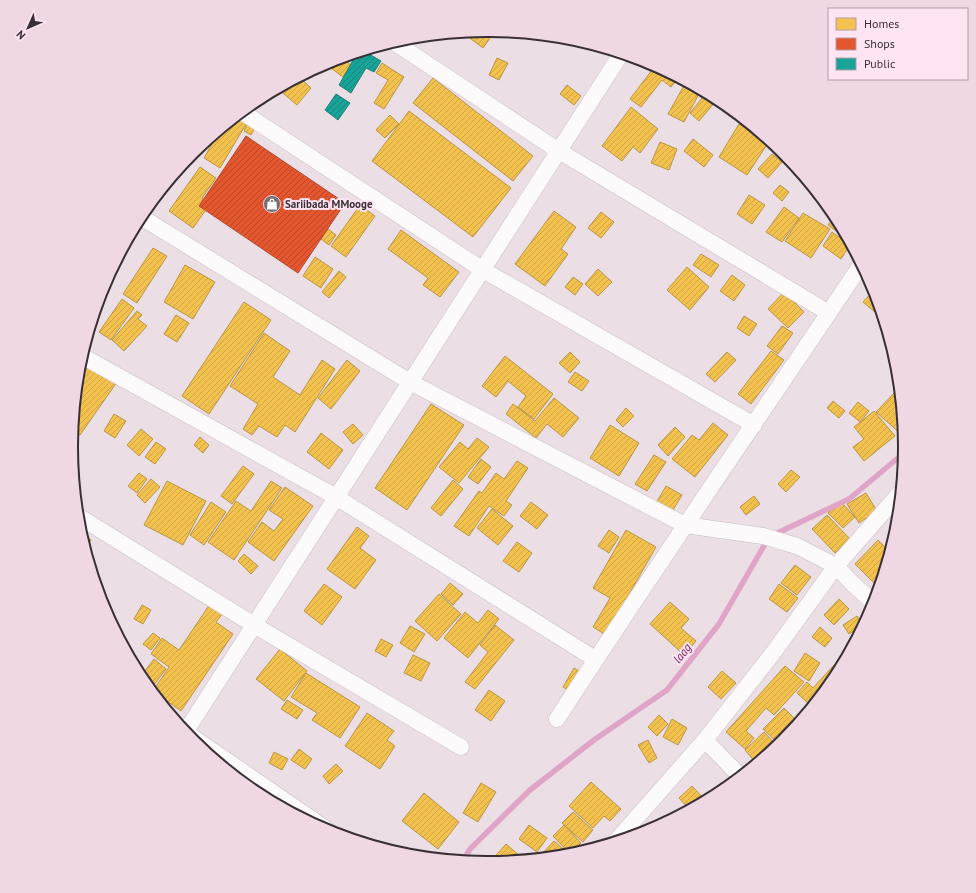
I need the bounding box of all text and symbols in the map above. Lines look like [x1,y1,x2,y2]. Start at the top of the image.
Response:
north arrow [8,8,48,48]
legend [828,8,968,80]
text: Homes [864,16,899,31]
text: N [13,28,28,43]
text: Shops [864,36,895,51]
text: Public [864,56,896,71]
shop icon: Sariibada MMooge [262,194,282,214]
place label: Sariibada MMooge [285,197,373,211]
water label: laag [670,640,694,666]

